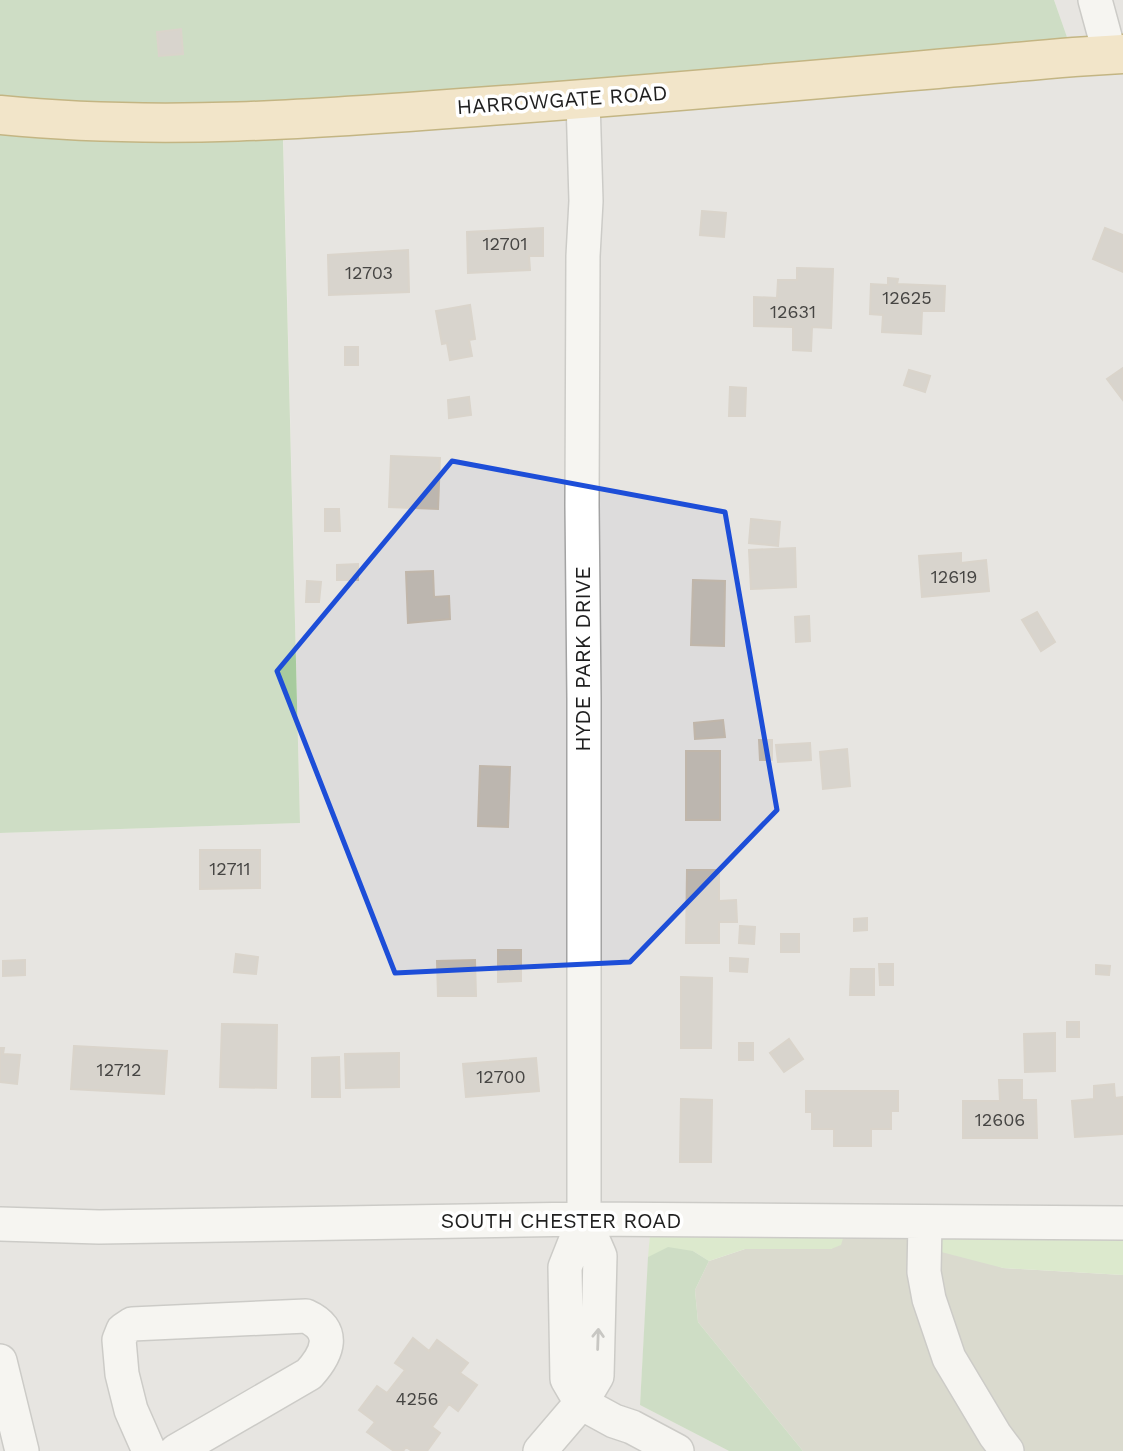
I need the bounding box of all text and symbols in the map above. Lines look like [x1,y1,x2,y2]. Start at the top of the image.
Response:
street label: HARROWGATE ROAD [456,80,668,119]
house number: 12701 [482,233,528,254]
house number: 12703 [345,262,393,283]
house number: 12625 [882,287,932,308]
house number: 12631 [770,301,816,322]
street label: HYDE PARK DRIVE [570,566,595,752]
house number: 12619 [931,566,977,587]
house number: 12711 [209,858,251,879]
house number: 12712 [97,1059,141,1080]
house number: 12700 [476,1066,526,1087]
house number: 12606 [975,1109,1025,1130]
street label: SOUTH CHESTER ROAD [441,1208,681,1233]
one-way arrow [591,1328,605,1351]
house number: 4256 [396,1388,438,1409]

